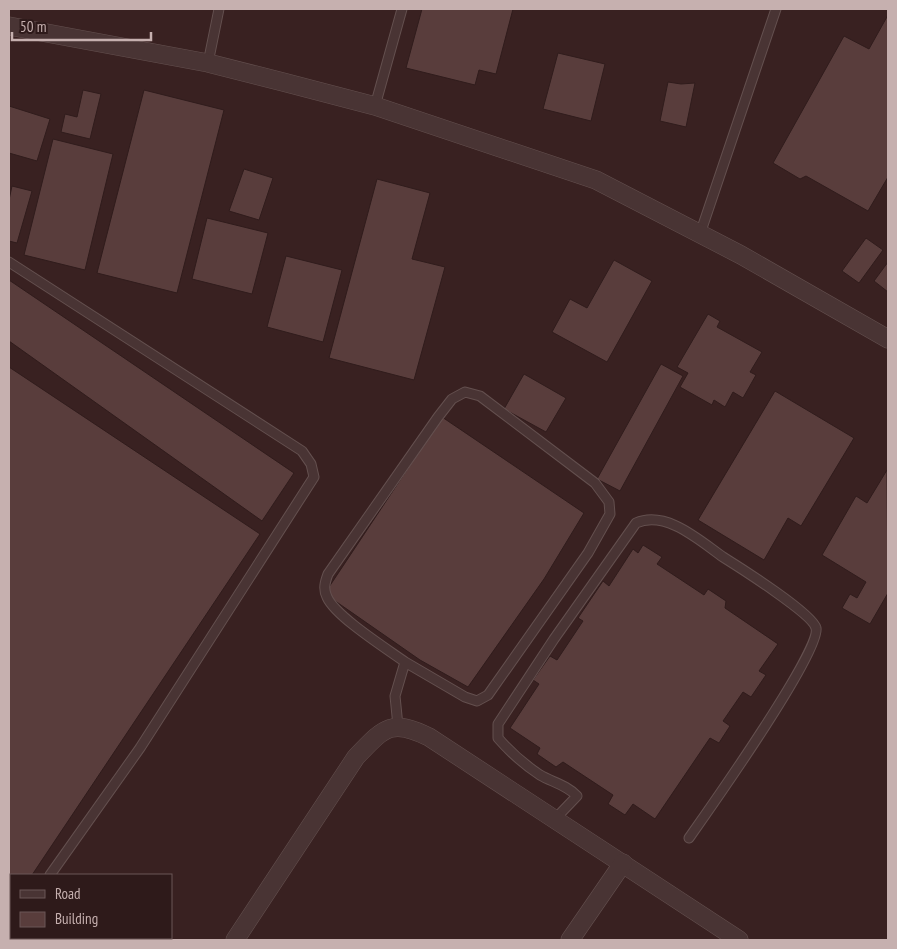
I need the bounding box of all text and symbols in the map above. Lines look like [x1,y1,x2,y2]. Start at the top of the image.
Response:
scale bar [12,10,151,42]
text: 50 m [20,17,46,36]
legend [10,874,172,939]
text: Road [55,884,81,903]
text: Building [55,909,98,928]

